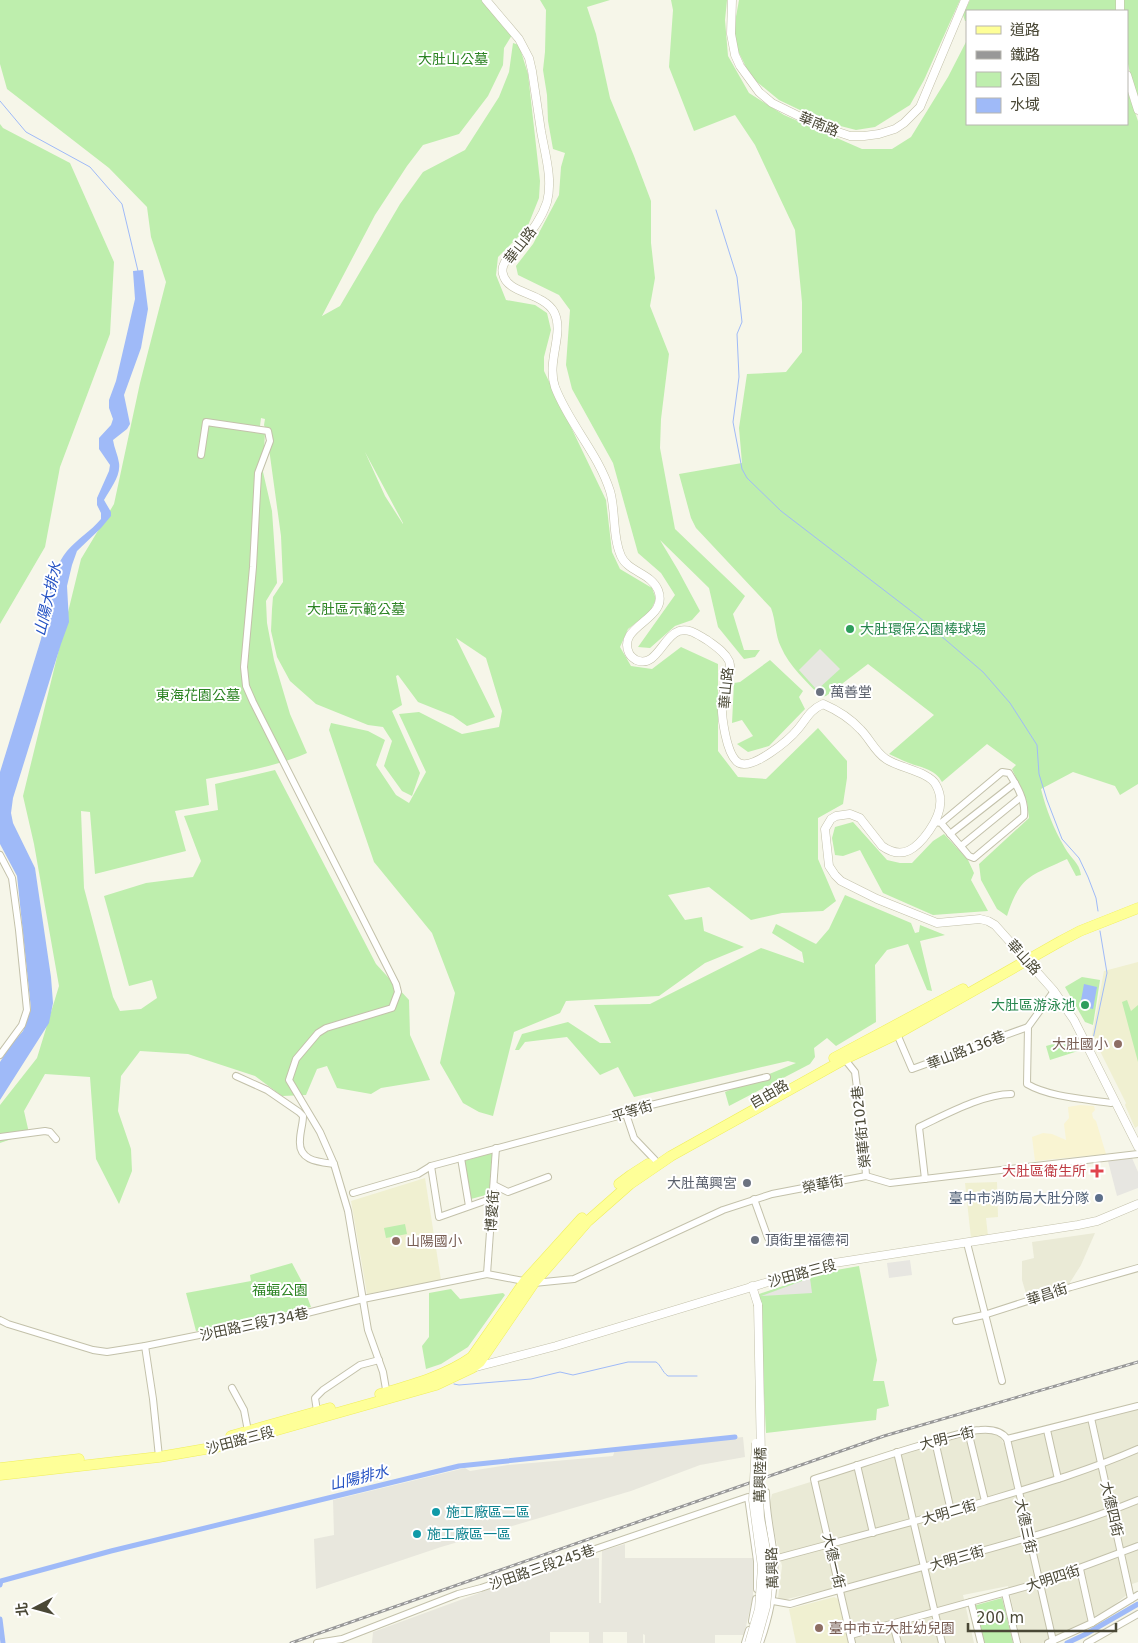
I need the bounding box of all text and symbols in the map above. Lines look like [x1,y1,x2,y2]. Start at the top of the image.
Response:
legend [966,10,1128,125]
text: 道路 [1010,21,1040,39]
text: 鐵路 [1010,46,1040,64]
park label: 大肚山公墓 [418,51,488,67]
text: 公園 [1010,71,1040,89]
text: 水域 [1010,96,1040,114]
street label: 華南路 [797,109,841,139]
street label: 華山路 [501,224,539,266]
water label: 山陽大排水 [31,559,65,638]
park label: 大肚區示範公墓 [307,601,405,617]
place label: 大肚環保公園棒球場 [860,621,986,637]
marker: 大肚環保公園棒球場 [844,623,856,635]
street label: 華山路 [716,666,736,710]
place label: 萬善堂 [830,684,872,700]
marker: 萬善堂 [814,686,826,698]
park label: 東海花園公墓 [156,687,240,703]
street label: 華山路 [1004,936,1044,978]
place label: 大肚區游泳池 [991,997,1075,1013]
marker: 大肚區游泳池 [1079,999,1091,1011]
street label: 華山路136巷 [925,1028,1007,1072]
place label: 大肚國小 [1052,1036,1108,1052]
marker: 大肚國小 [1112,1038,1124,1050]
street label: 自由路 [747,1077,791,1111]
street label: 榮華街102巷 [849,1085,873,1169]
street label: 平等街 [610,1097,654,1125]
place label: 大肚區衛生所 [1002,1163,1086,1179]
marker: 大肚區衛生所 [1090,1164,1104,1178]
street label: 榮華街 [801,1172,845,1196]
place label: 大肚萬興宮 [667,1175,737,1191]
marker: 大肚萬興宮 [741,1177,753,1189]
street label: 博愛街 [483,1189,501,1233]
place label: 臺中市消防局大肚分隊 [949,1190,1089,1206]
marker: 臺中市消防局大肚分隊 [1093,1192,1105,1204]
place label: 頂街里福德祠 [765,1232,849,1248]
place label: 山陽國小 [406,1233,462,1249]
marker: 頂街里福德祠 [749,1234,761,1246]
marker: 山陽國小 [390,1235,402,1247]
street label: 沙田路三段 [766,1256,838,1290]
street label: 華昌街 [1025,1280,1069,1308]
park label: 福蝠公園 [252,1282,308,1298]
street label: 沙田路三段734巷 [198,1305,310,1343]
street label: 沙田路三段 [204,1423,276,1457]
street label: 大明一街 [918,1423,976,1453]
street label: 萬興陸橋 [752,1447,768,1503]
water label: 山陽排水 [328,1462,391,1494]
street label: 大德四街 [1098,1480,1126,1538]
street label: 大明二街 [920,1497,978,1527]
street label: 大德三街 [1012,1497,1040,1555]
place label: 施工廠區二區 [446,1504,530,1520]
marker: 施工廠區二區 [430,1506,442,1518]
place label: 施工廠區一區 [427,1526,511,1542]
marker: 施工廠區一區 [411,1528,423,1540]
street label: 大德一街 [820,1532,848,1590]
street label: 沙田路三段245巷 [487,1541,597,1593]
street label: 大明三街 [928,1543,986,1573]
street label: 萬興路 [763,1547,781,1589]
street label: 大明四街 [1024,1562,1082,1594]
north arrow [10,1583,60,1633]
scale bar [968,1600,1116,1632]
text: 北 [13,1602,31,1617]
text: 200 m [976,1609,1024,1627]
place label: 臺中市立大肚幼兒園 [829,1620,955,1636]
marker: 臺中市立大肚幼兒園 [813,1622,825,1634]

